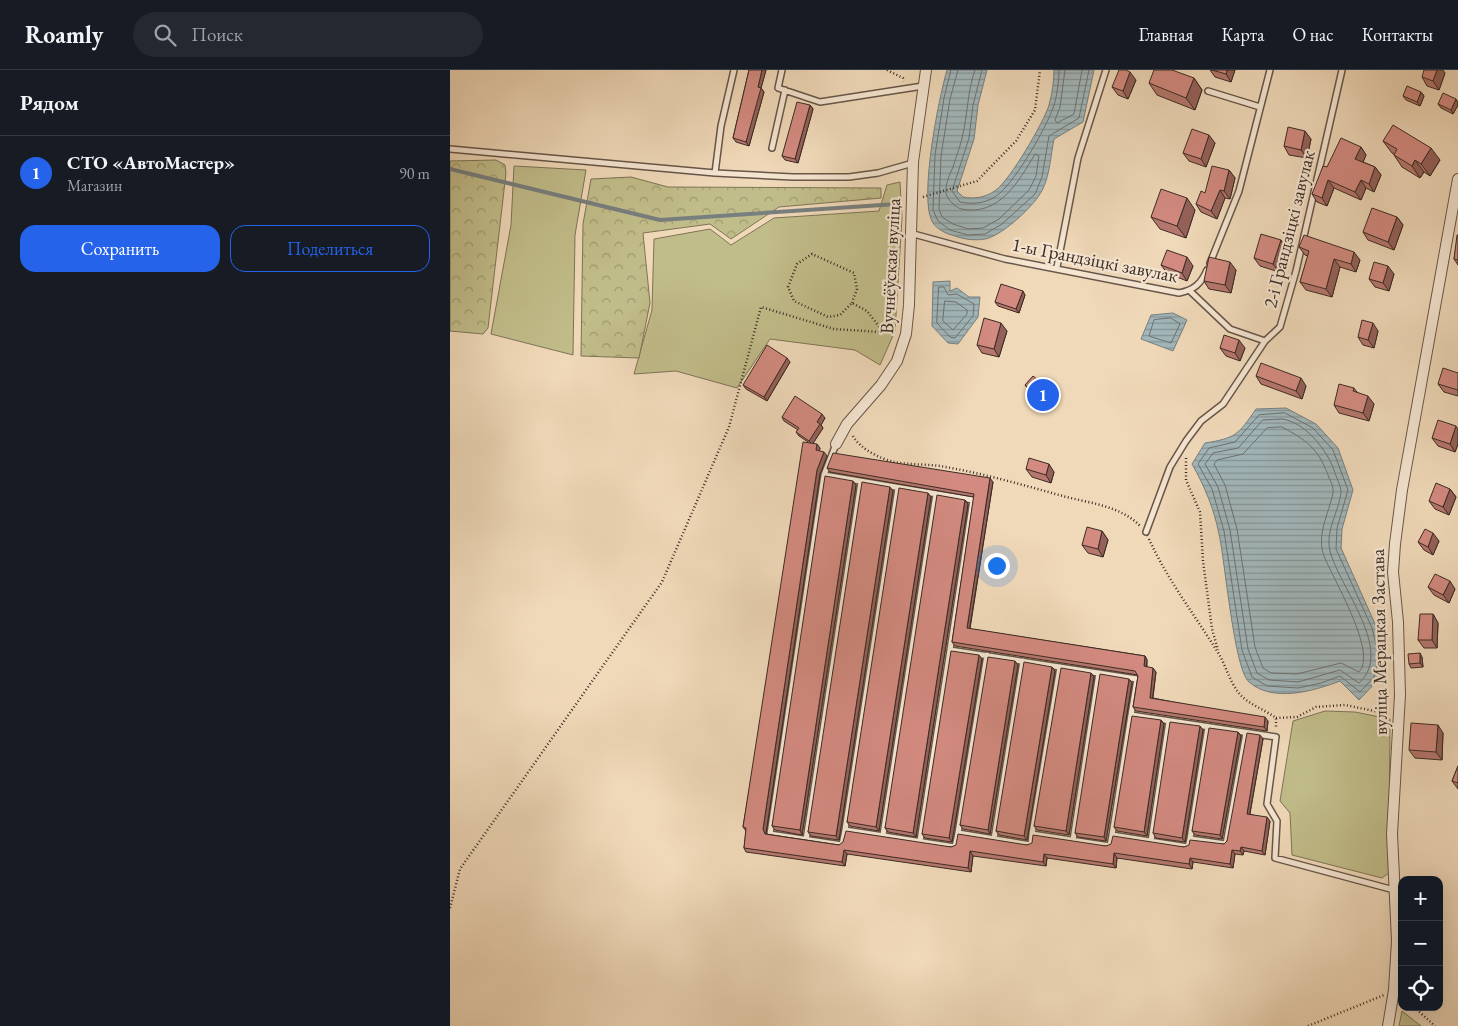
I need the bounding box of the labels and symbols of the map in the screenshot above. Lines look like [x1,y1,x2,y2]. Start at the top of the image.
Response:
street label: 2-і Грандзіцкі завулак [1257,147,1321,311]
street label: Вучнёўская вуліца [874,197,906,335]
street label: 1-ы Грандзіцкі завулак [1010,232,1180,288]
pin: 1 [1027,376,1059,414]
street label: вуліца Мерацкая Застава [1365,548,1393,735]
your location [984,553,1010,579]

